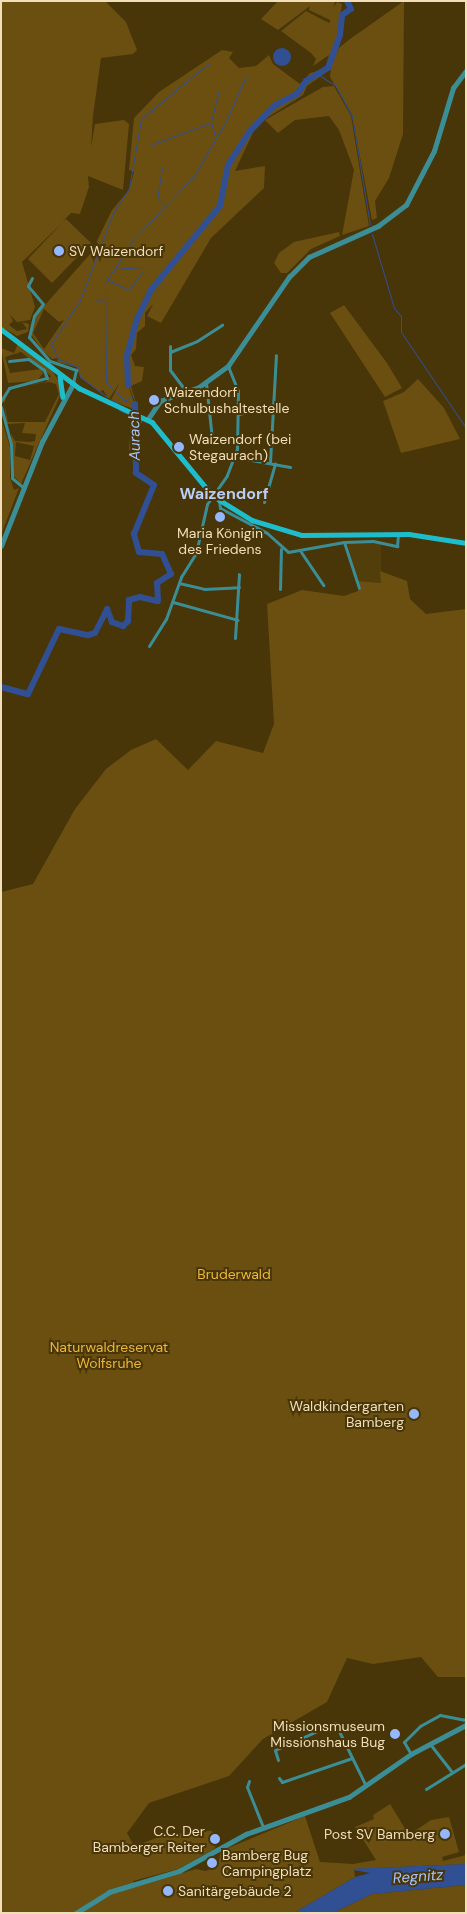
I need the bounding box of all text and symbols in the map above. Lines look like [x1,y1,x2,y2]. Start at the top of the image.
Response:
place label: SV Waizendorf [69,243,163,259]
marker: SV Waizendorf [53,245,65,257]
place label: Waizendorf Schulbushaltestelle [164,384,289,417]
marker: Waizendorf Schulbushaltestelle [148,394,160,406]
water label: Aurach [126,411,144,461]
place label: Waizendorf (bei Stegaurach) [189,431,291,464]
marker: Waizendorf (bei Stegaurach) [173,441,185,453]
district label: Waizendorf [179,484,269,504]
marker: Maria Königin des Friedens [214,511,226,523]
place label: Maria Königin des Friedens [177,525,263,558]
park label: Bruderwald [197,1266,271,1282]
park label: Naturwaldreservat Wolfsruhe [50,1339,168,1371]
place label: Waldkindergarten Bamberg [290,1398,404,1430]
marker: Waldkindergarten Bamberg [408,1408,420,1420]
place label: Missionsmuseum Missionshaus Bug [270,1718,385,1750]
marker: Missionsmuseum Missionshaus Bug [389,1728,401,1740]
place label: C.C. Der Bamberger Reiter [93,1823,205,1855]
place label: Post SV Bamberg [324,1826,435,1842]
marker: Post SV Bamberg [439,1828,451,1840]
marker: C.C. Der Bamberger Reiter [209,1833,221,1845]
place label: Bamberg Bug Campingplatz [222,1847,311,1880]
marker: Bamberg Bug Campingplatz [206,1857,218,1869]
water label: Regnitz [392,1866,444,1888]
place label: Sanitärgebäude 2 [178,1883,292,1899]
marker: Sanitärgebäude 2 [162,1885,174,1897]

